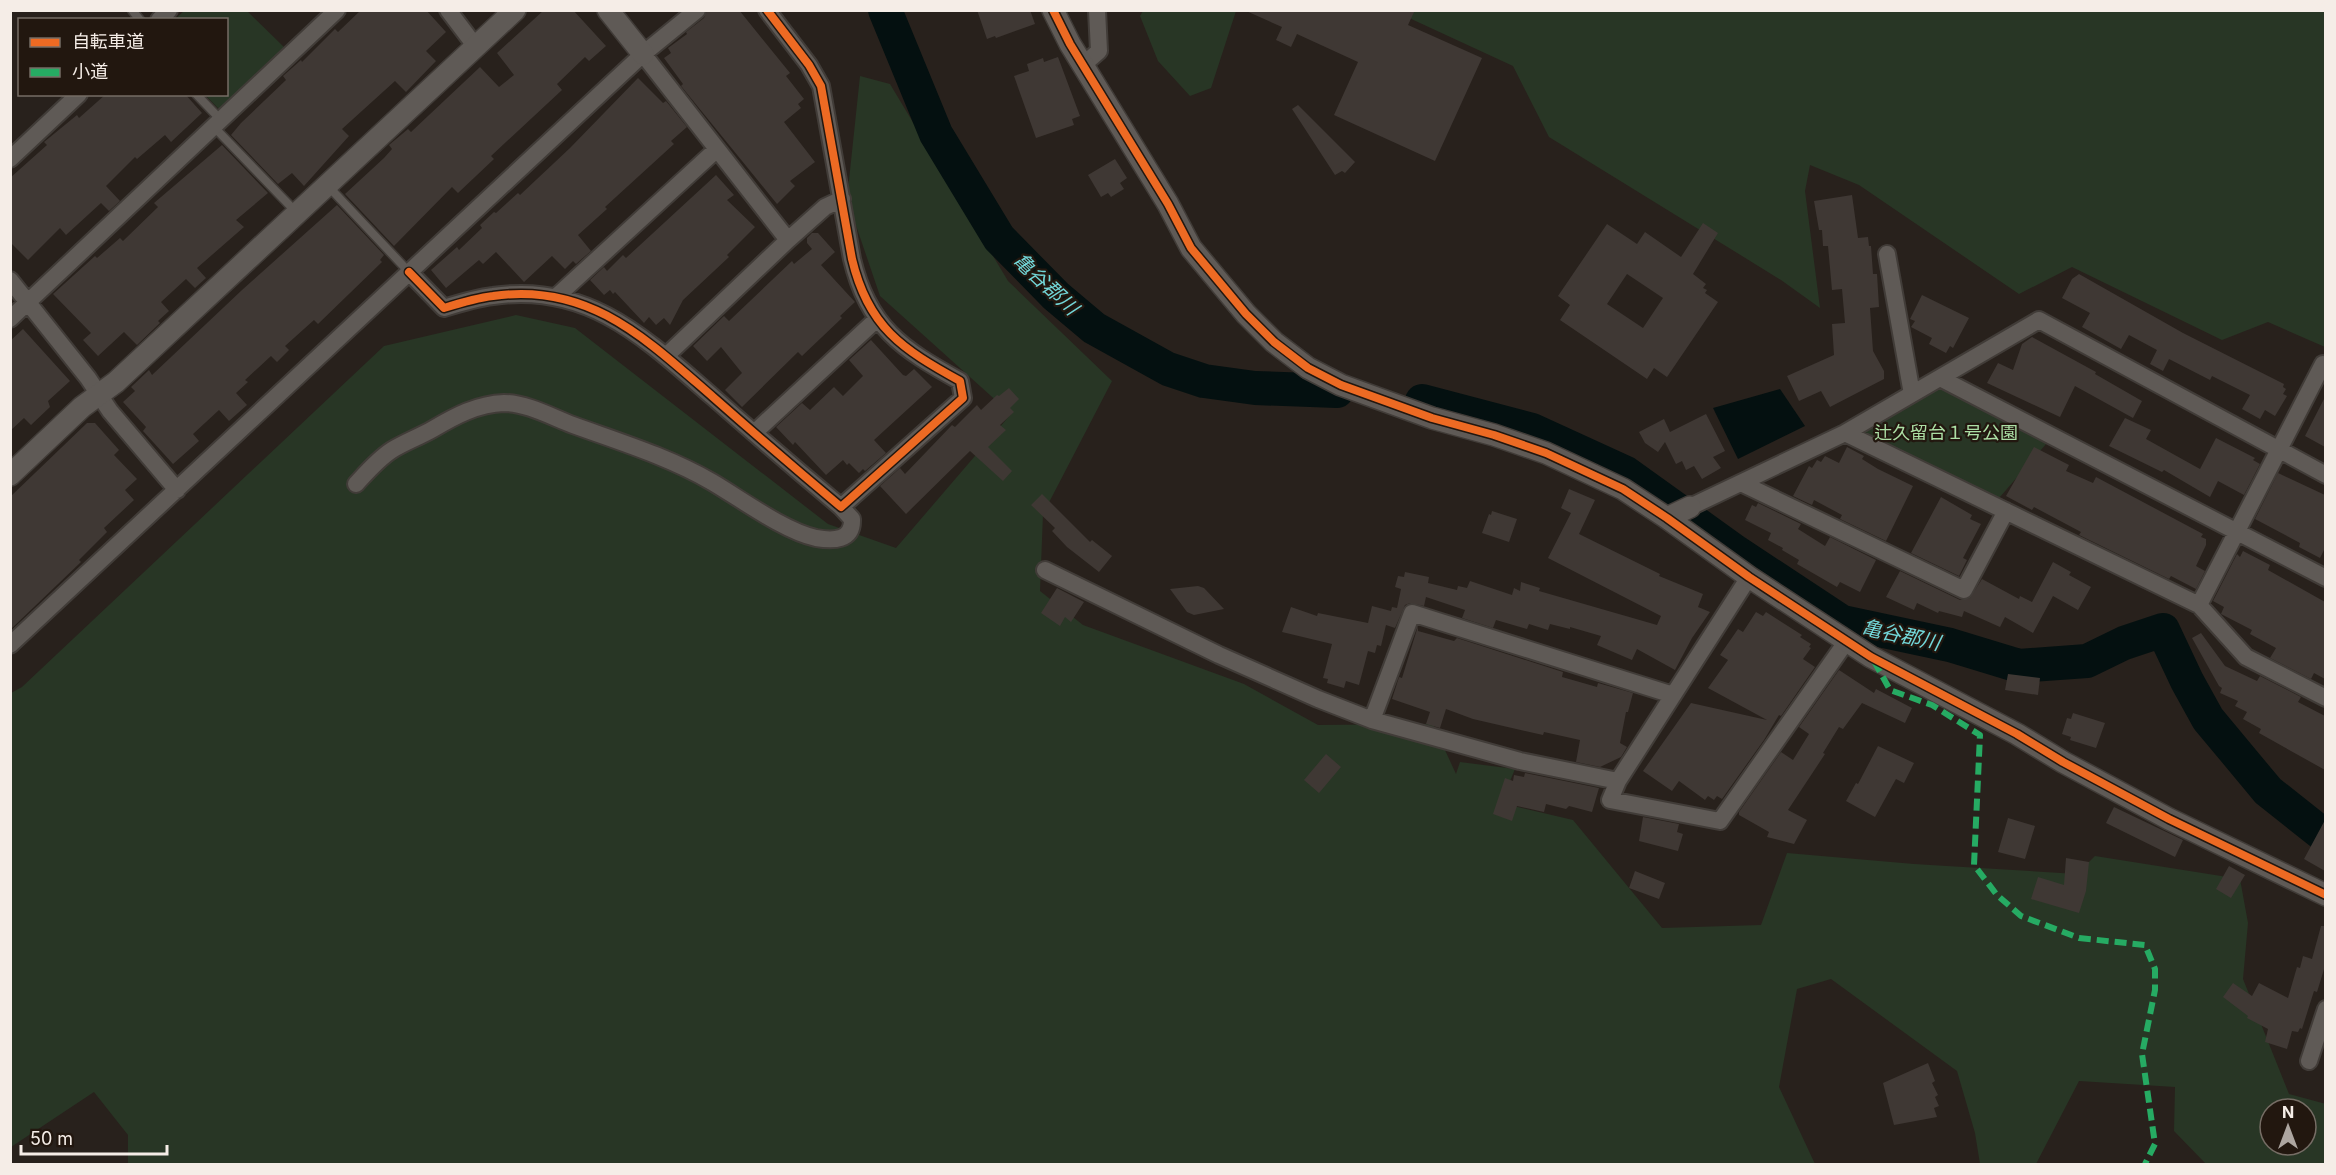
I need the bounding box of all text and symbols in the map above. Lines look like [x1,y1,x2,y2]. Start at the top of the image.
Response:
legend [18,18,228,96]
text: 自転車道 [72,31,144,52]
text: 小道 [72,61,108,82]
water label: 亀谷郡川 [1009,248,1085,321]
park label: 辻久留台１号公園 [1874,422,2018,443]
water label: 亀谷郡川 [1859,615,1945,655]
north arrow [2258,1097,2318,1157]
text: N [2282,1102,2294,1122]
scale bar [21,1118,166,1156]
text: 50 m [30,1128,73,1149]

